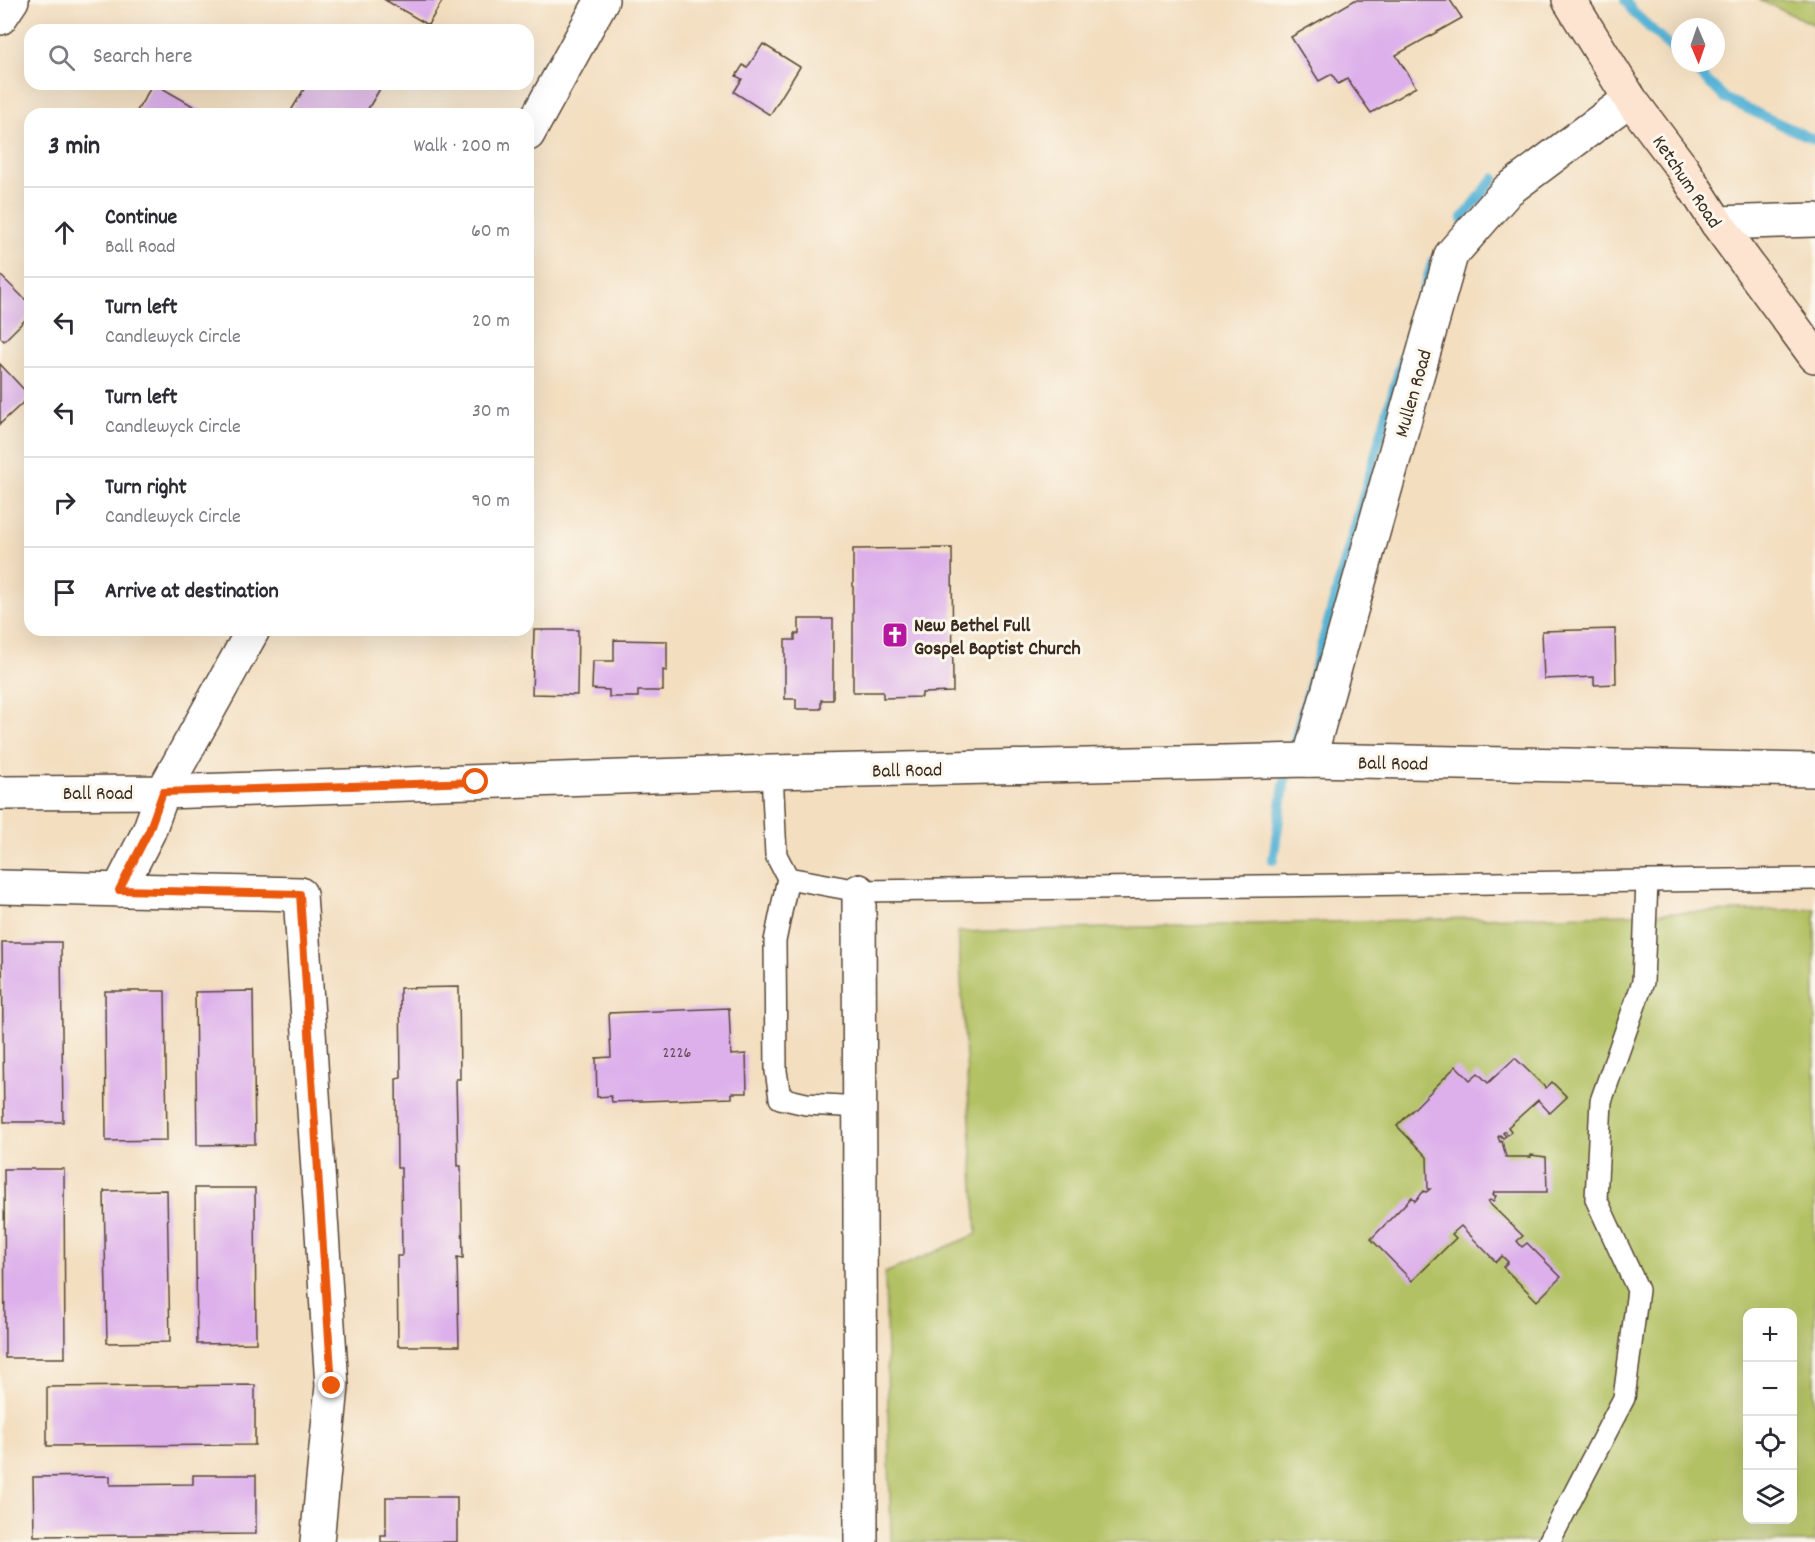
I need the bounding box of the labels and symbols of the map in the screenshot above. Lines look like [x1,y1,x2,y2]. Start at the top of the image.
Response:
north arrow [1671,18,1725,72]
street label: Ketchum Road [1644,131,1727,235]
street label: Mullen Road [1389,347,1441,441]
place label: New Bethel Full Gospel Baptist Church [914,613,1081,664]
church icon: New Bethel Full Gospel Baptist Church [880,620,910,650]
street label: Ball Road [1358,750,1428,780]
street label: Ball Road [872,757,942,787]
route start [462,768,488,794]
street label: Ball Road [63,781,133,809]
house number: 2226 [663,1042,692,1065]
route end [318,1372,344,1398]

